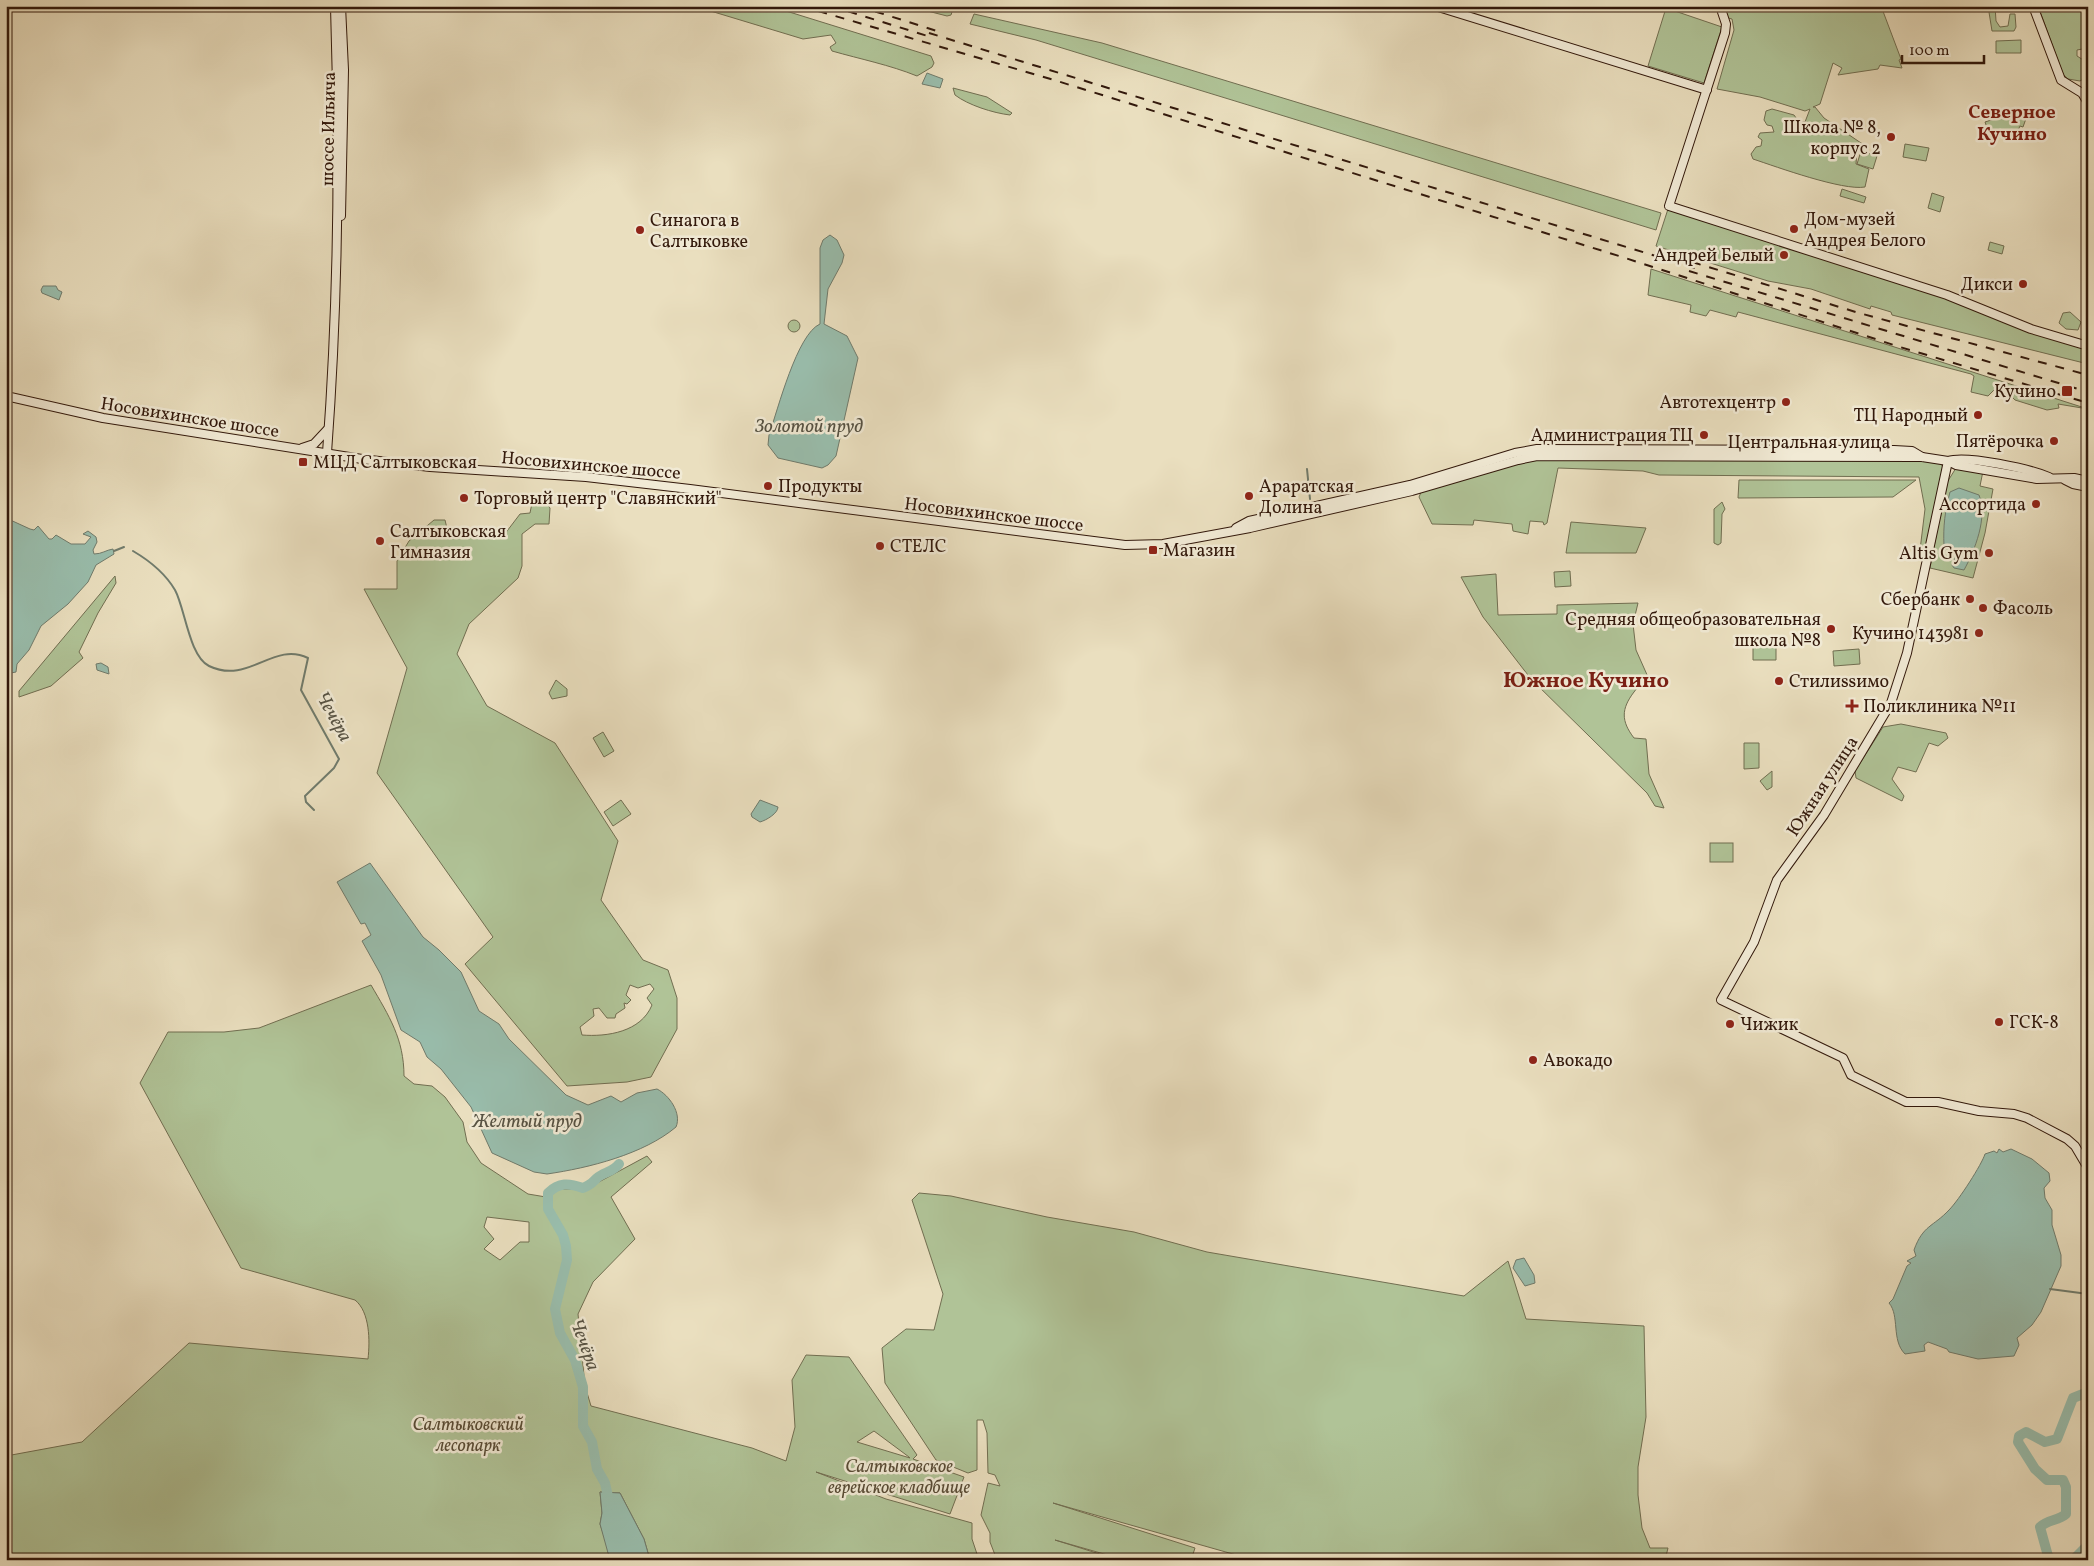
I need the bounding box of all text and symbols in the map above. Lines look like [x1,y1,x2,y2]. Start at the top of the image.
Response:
scale bar [1902,32,1984,64]
text: 100 m [1909,41,1949,62]
street label: шоссе Ильича [316,72,343,186]
district label: Северное Кучино [1968,100,2056,148]
place label: Школа № 8, корпус 2 [1783,116,1881,162]
marker: Школа № 8, корпус 2 [1885,131,1897,143]
place label: Дом-музей Андрея Белого [1804,208,1926,254]
place label: Синагога в Салтыковке [650,209,748,255]
marker: Дом-музей Андрея Белого [1788,223,1800,235]
marker: Синагога в Салтыковке [634,224,646,236]
place label: Андрей Белый [1654,244,1774,269]
marker: Андрей Белый [1778,249,1790,261]
place label: Дикси [1961,273,2013,298]
marker: Дикси [2017,278,2029,290]
place label: Кучино [1994,380,2056,405]
marker: Кучино [2060,384,2074,398]
place label: Автотехцентр [1660,391,1776,416]
street label: Носовихинское шоссе [99,392,281,445]
marker: Автотехцентр [1780,396,1792,408]
place label: ТЦ Народный [1853,404,1968,429]
marker: ТЦ Народный [1972,409,1984,421]
water label: Золотой пруд [754,414,863,440]
place label: Администрация ТЦ [1531,424,1694,449]
marker: Администрация ТЦ [1698,429,1710,441]
place label: Пятёрочка [1956,430,2044,455]
street label: Центральная улица [1728,431,1891,456]
marker: Пятёрочка [2048,435,2060,447]
street label: Носовихинское шоссе [500,446,682,487]
place label: МЦД Салтыковская [313,451,477,476]
marker: МЦД Салтыковская [297,456,309,468]
place label: Продукты [778,475,863,500]
place label: Араратская Долина [1259,475,1354,521]
marker: Продукты [762,480,774,492]
place label: Торговый центр "Славянский" [474,487,722,512]
marker: Араратская Долина [1243,490,1255,502]
marker: Торговый центр "Славянский" [458,492,470,504]
street label: Носовихинское шоссе [903,492,1085,539]
place label: Ассортида [1939,493,2026,518]
marker: Ассортида [2030,498,2042,510]
place label: Салтыковская Гимназия [390,520,506,566]
marker: Салтыковская Гимназия [374,535,386,547]
place label: СТЕЛС [890,535,947,560]
place label: Магазин [1163,539,1235,564]
marker: СТЕЛС [874,540,886,552]
place label: Altis Gym [1899,542,1979,567]
marker: Магазин [1147,544,1159,556]
marker: Altis Gym [1983,547,1995,559]
place label: Сбербанк [1881,588,1960,613]
marker: Сбербанк [1964,593,1976,605]
place label: Фасоль [1993,597,2053,622]
marker: Фасоль [1977,602,1989,614]
place label: Средняя общеобразовательная школа №8 [1565,608,1821,654]
place label: Кучино 143981 [1852,622,1969,647]
marker: Средняя общеобразовательная школа №8 [1825,623,1837,635]
marker: Кучино 143981 [1973,627,1985,639]
district label: Южное Кучино [1503,666,1669,697]
place label: Стилиssимо [1789,670,1889,695]
marker: Стилиssимо [1773,675,1785,687]
water label: Чечёра [309,687,358,747]
place label: Поликлиника №11 [1863,695,2016,720]
marker: Поликлиника №11 [1845,699,1859,713]
street label: Южная улица [1781,732,1865,842]
place label: ГСК-8 [2009,1011,2059,1036]
place label: Чижик [1740,1013,1799,1038]
marker: ГСК-8 [1993,1016,2005,1028]
marker: Чижик [1724,1018,1736,1030]
place label: Авокадо [1543,1049,1613,1074]
marker: Авокадо [1527,1054,1539,1066]
water label: Желтый пруд [471,1109,582,1135]
water label: Чечёра [563,1315,606,1374]
park label: Салтыковский лесопарк [412,1413,524,1459]
park label: Салтыковское еврейское кладбище [828,1455,970,1501]

